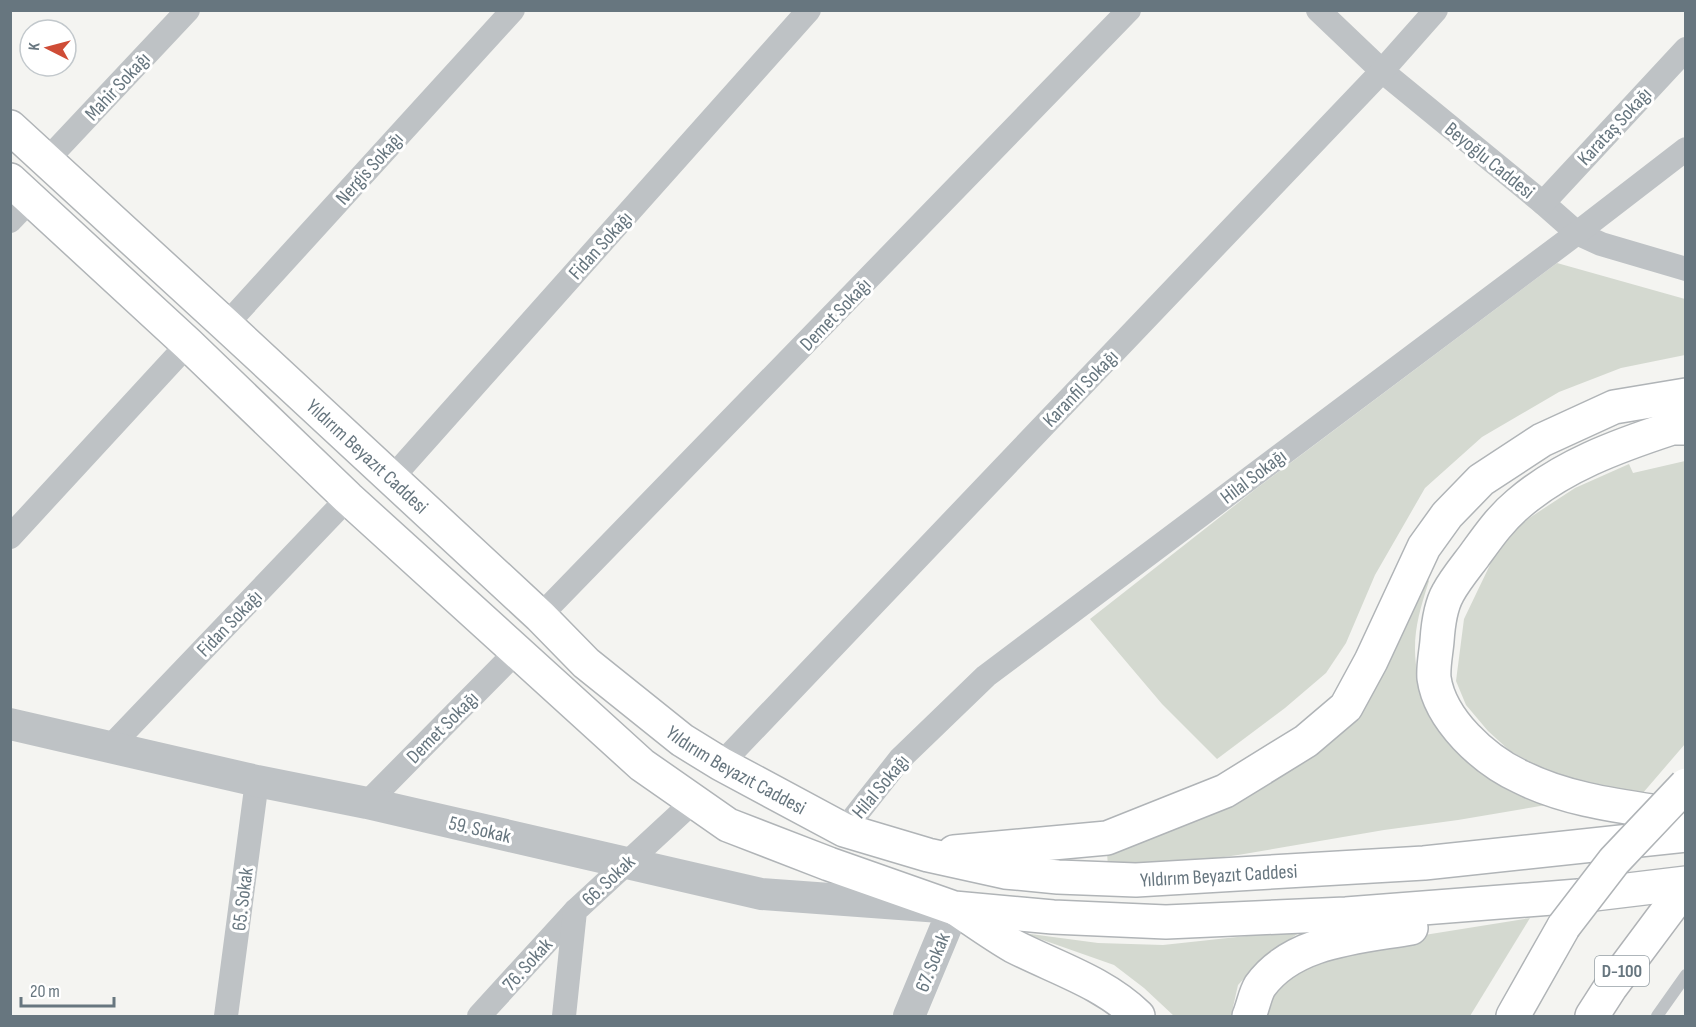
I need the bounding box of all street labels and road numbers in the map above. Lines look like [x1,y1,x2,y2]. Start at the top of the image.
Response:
street label: Mahir Sokağı [80,48,155,126]
street label: Karataş Sokağı [1573,83,1657,171]
street label: Beyoğlu Caddesi [1440,117,1539,204]
street label: Nergis Sokağı [331,127,409,210]
street label: Fidan Sokağı [564,207,638,285]
street label: Demet Sokağı [795,273,876,356]
street label: Karanfil Sokağı [1038,345,1123,432]
street label: Yıldırım Beyazıt Caddesi [301,395,433,519]
street label: Hilal Sokağı [1216,444,1291,509]
street label: Fidan Sokağı [192,585,267,662]
street label: Demet Sokağı [402,687,484,769]
street label: Yıldırım Beyazıt Caddesi [661,721,810,820]
street label: Hilal Sokağı [847,750,914,824]
street label: 59. Sokak [446,811,514,849]
street label: 66. Sokak [577,850,640,911]
street label: Yıldırım Beyazıt Caddesi [1139,859,1298,893]
street label: 65. Sokak [227,866,259,932]
street label: 67. Sokak [910,929,956,996]
street label: 76. Sokak [498,933,558,996]
road number: D-100 [1595,956,1649,986]

